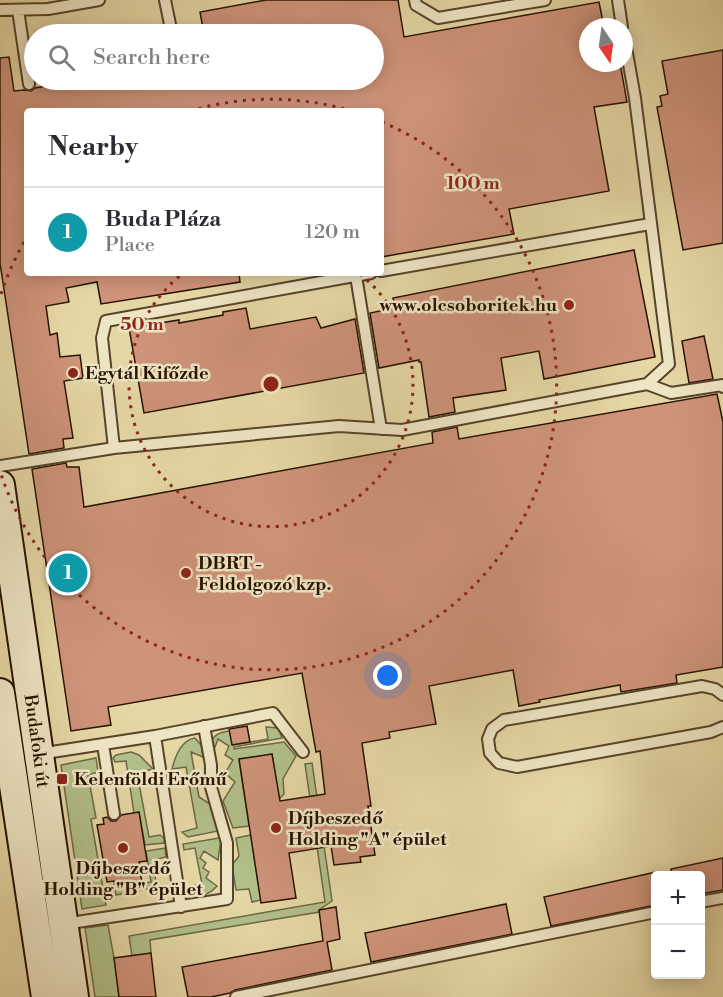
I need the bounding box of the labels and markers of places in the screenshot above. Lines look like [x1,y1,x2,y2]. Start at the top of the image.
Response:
place label: www.olcsoboritek.hu [379,294,557,317]
marker: www.olcsoboritek.hu [562,298,576,312]
place label: Egytál Kifőzde [85,362,209,385]
marker: Egytál Kifőzde [66,366,80,380]
centre of rings [261,374,281,394]
pin: 1 [48,550,88,596]
place label: DBRT - Feldolgozó kzp. [198,552,332,596]
marker: DBRT - Feldolgozó kzp. [179,566,193,580]
place label: Kelenföldi Erőmű [74,768,227,791]
marker: Kelenföldi Erőmű [55,772,69,786]
place label: Díjbeszedő Holding "A" épület [288,807,447,851]
marker: Díjbeszedő Holding "A" épület [269,821,283,835]
marker: Díjbeszedő Holding "B" épület [116,841,130,855]
place label: Díjbeszedő Holding "B" épület [43,857,203,901]

